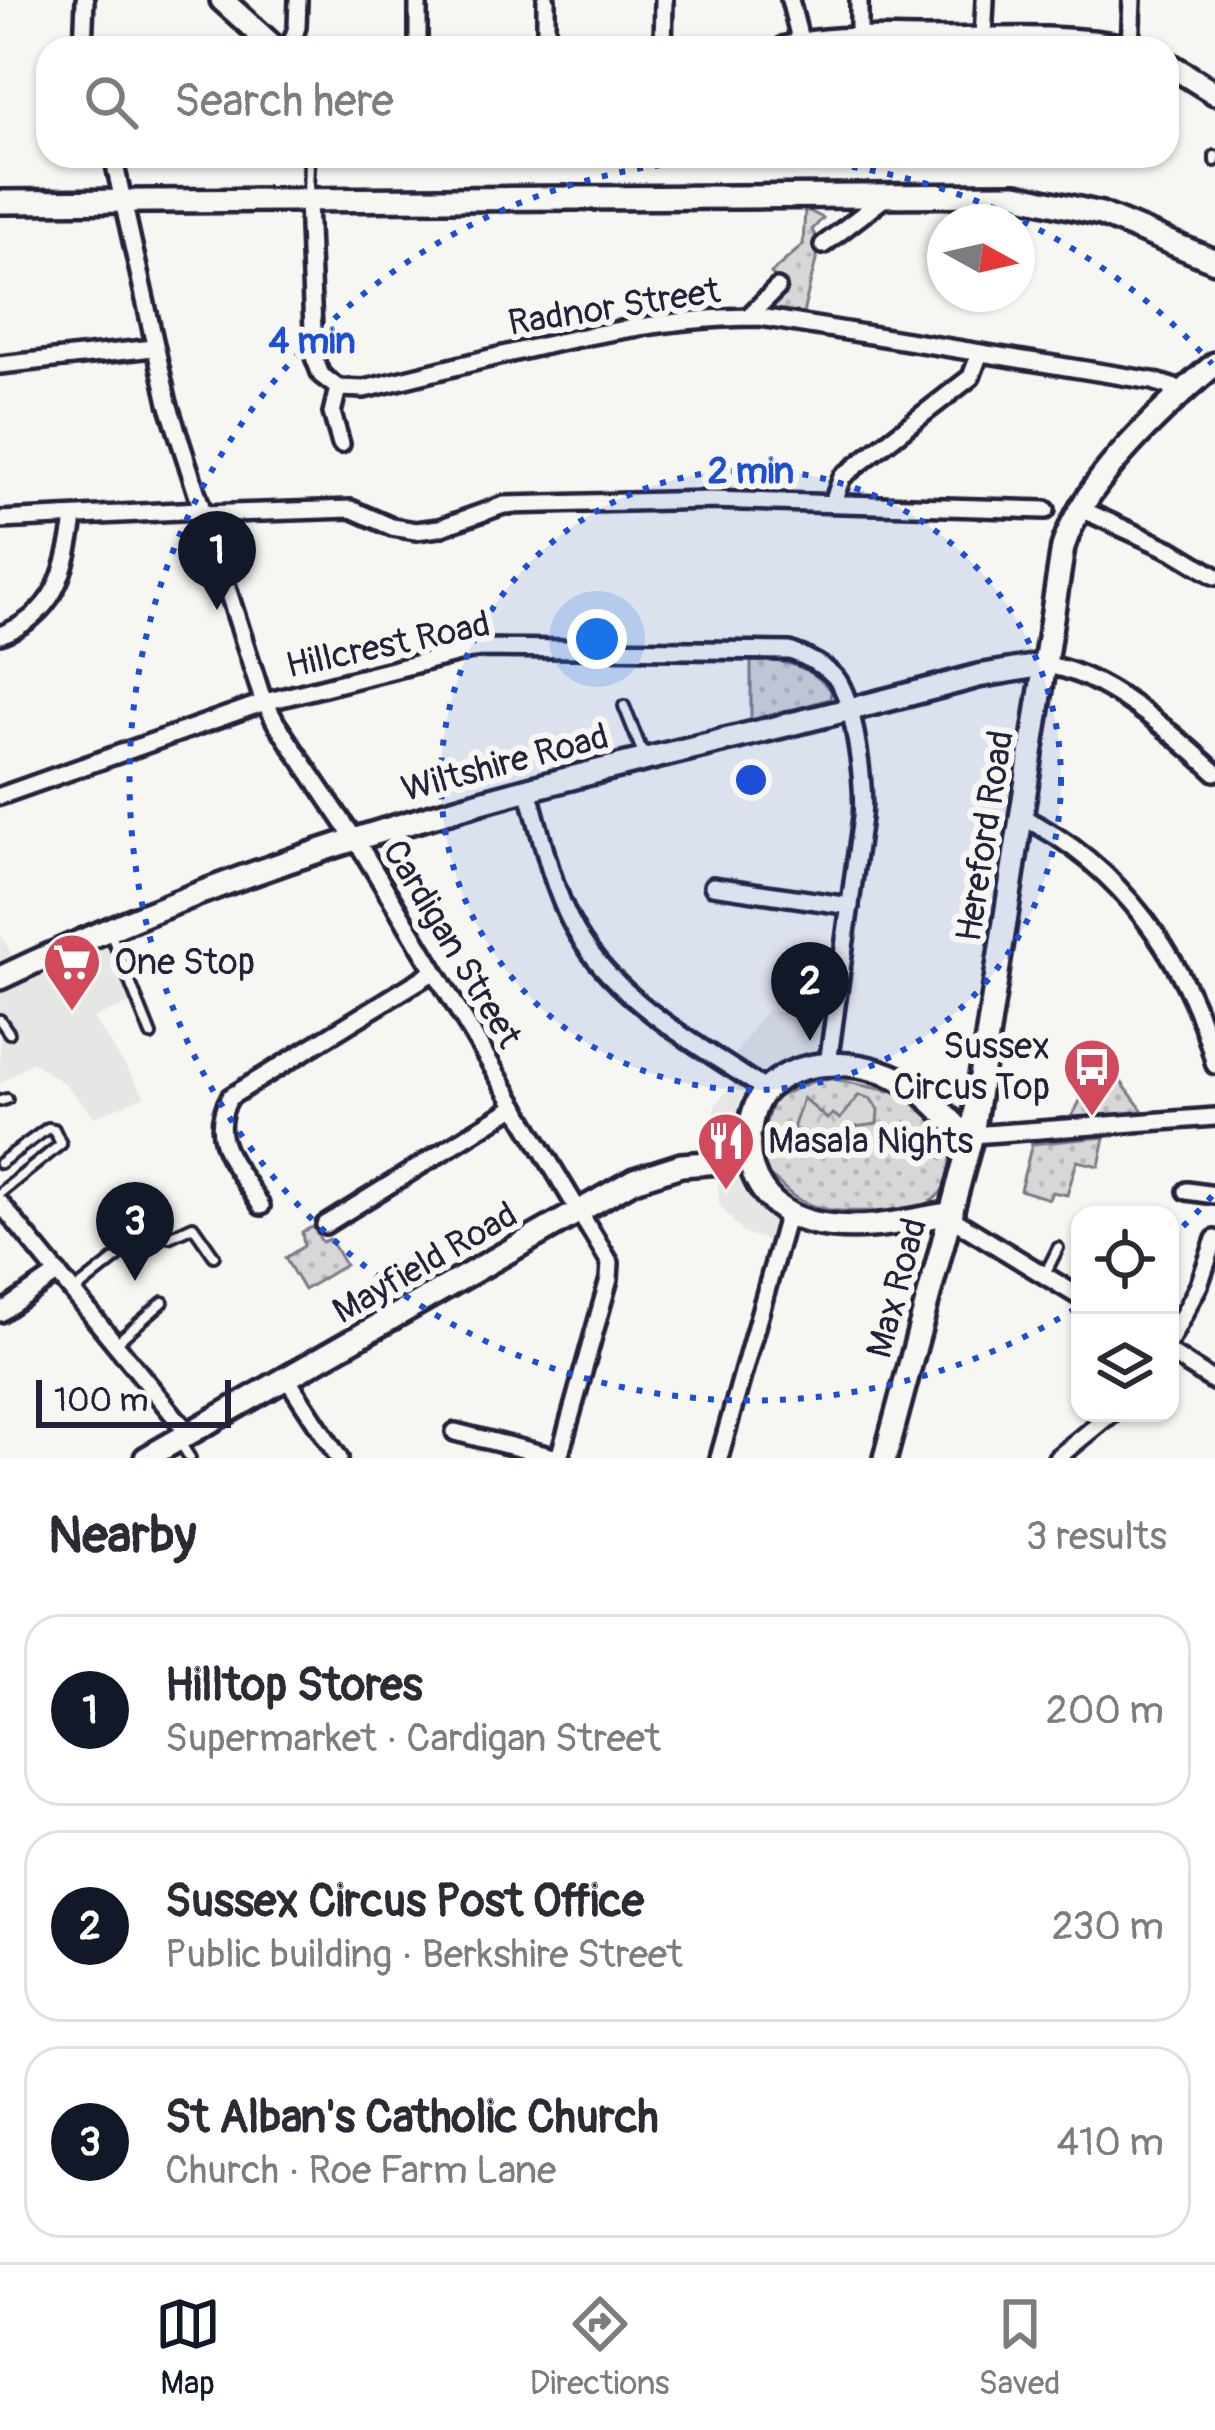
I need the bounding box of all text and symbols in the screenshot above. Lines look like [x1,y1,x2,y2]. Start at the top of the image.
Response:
search box [36,36,1179,168]
icon: search [78,69,144,135]
text: Search here [174,74,394,130]
north arrow [927,204,1035,312]
street label: Radnor Street [505,268,724,346]
text: 4 min [268,319,356,364]
text: 2 min [708,449,794,494]
pin: 1 [178,511,256,610]
street label: Hillcrest Road [282,601,494,689]
your location [567,609,627,669]
street label: Wiltshire Road [397,714,613,812]
street label: Hereford Road [946,727,1024,945]
centre of rings [730,759,772,801]
street label: Cardigan Street [372,832,532,1057]
supermarket icon: One Stop [41,931,103,1013]
place label: One Stop [114,940,255,985]
pin: 2 [771,942,849,1041]
place label: Sussex Circus Top [893,1024,1050,1110]
bus stop icon: Sussex Circus Top [1061,1036,1123,1118]
restaurant icon: Masala Nights [695,1110,757,1192]
place label: Masala Nights [768,1119,973,1164]
pin: 3 [96,1182,174,1281]
street label: Mayfield Road [325,1192,525,1334]
map controls [1071,1206,1179,1422]
button: locate [1071,1206,1179,1314]
street label: Max Road [857,1213,937,1363]
button: layers [1071,1314,1179,1422]
scale bar [36,1374,231,1427]
text: 100 m [54,1380,148,1421]
text: Nearby [48,1504,196,1568]
text: 3 results [1026,1512,1167,1561]
text: Hilltop Stores [165,1658,423,1714]
text: 1 [82,1686,98,1735]
text: 200 m [1046,1686,1164,1735]
text: Supermarket · Cardigan Street [165,1714,661,1763]
text: Sussex Circus Post Office [165,1874,644,1930]
text: 2 [79,1902,101,1951]
text: 230 m [1052,1902,1164,1951]
text: Public building · Berkshire Street [165,1930,683,1979]
text: St Alban's Catholic Church [165,2090,659,2146]
text: 3 [79,2118,101,2167]
text: 410 m [1056,2118,1164,2167]
text: Church · Roe Farm Lane [165,2146,556,2195]
tab: Map [155,2291,221,2404]
tab: Directions [530,2291,670,2404]
tab: Saved [979,2291,1060,2404]

